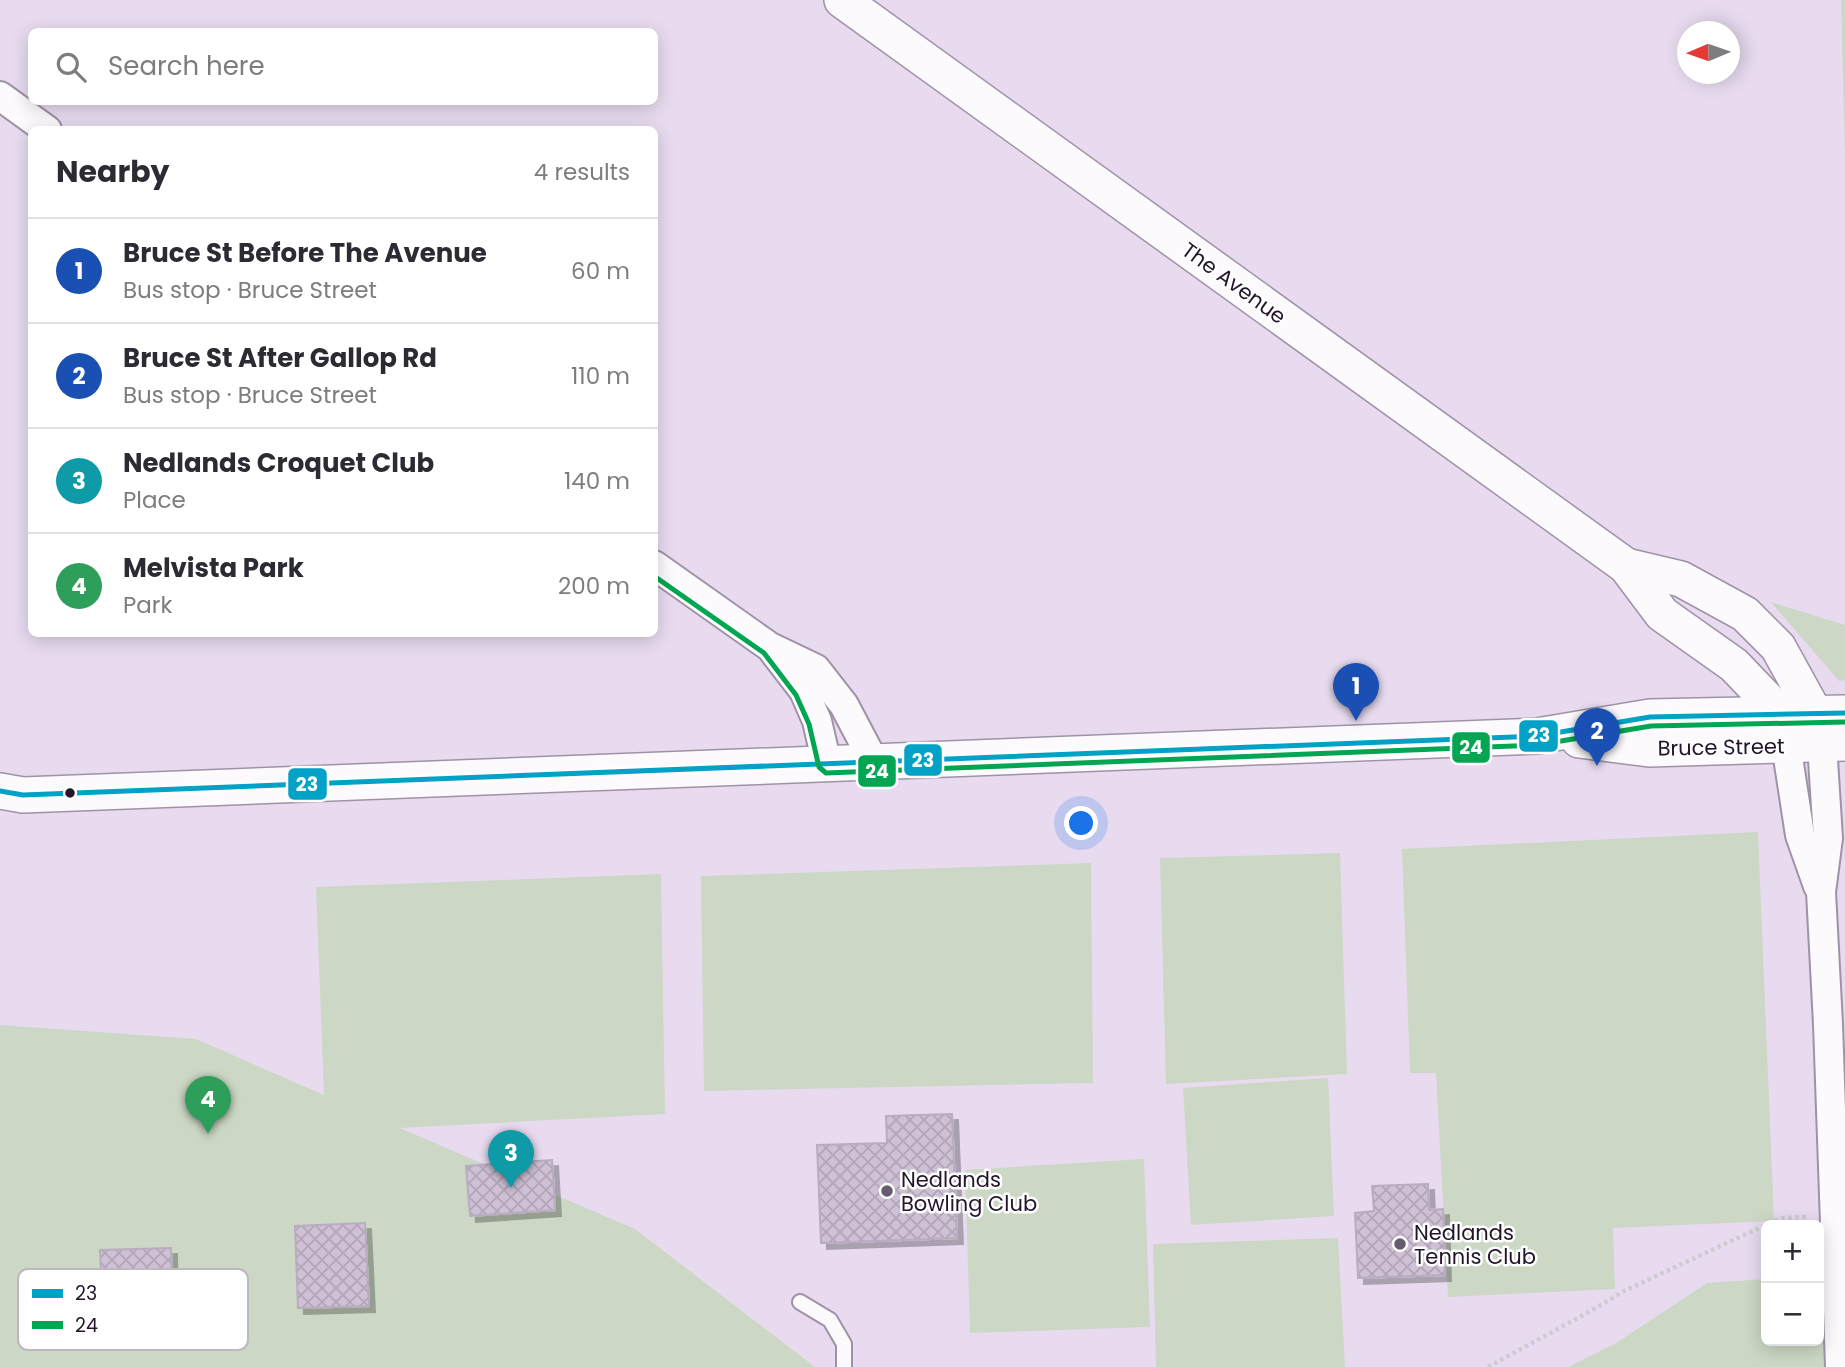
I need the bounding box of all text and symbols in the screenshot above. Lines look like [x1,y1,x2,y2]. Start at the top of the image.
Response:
north arrow [1677,21,1740,84]
search box [28,28,658,105]
icon: search [52,48,90,86]
text: Search here [108,48,265,84]
text: Nearby [56,150,170,193]
text: 4 results [534,156,630,188]
text: Bruce St Before The Avenue [123,235,487,271]
street label: The Avenue [1176,235,1292,331]
text: 1 [75,255,83,287]
text: 60 m [571,255,630,287]
text: Bus stop · Bruce Street [123,274,377,306]
text: Bruce St After Gallop Rd [123,340,437,376]
text: 2 [72,360,86,392]
text: 110 m [571,360,630,392]
text: Bus stop · Bruce Street [123,379,377,411]
text: Nedlands Croquet Club [123,445,434,481]
text: 3 [72,465,86,497]
text: 140 m [564,465,630,497]
text: Place [123,484,186,516]
text: Melvista Park [123,550,304,586]
text: 4 [71,570,87,602]
text: 200 m [558,570,630,602]
text: Park [123,589,172,621]
pin: 1 [1333,663,1379,721]
pin: 2 [1574,708,1620,766]
line badge: 23 [1518,719,1559,753]
text: 23 [1528,722,1550,749]
line badge: 24 [1451,731,1491,764]
street label: Bruce Street [1657,731,1785,763]
text: 24 [1459,734,1483,761]
line badge: 23 [903,743,943,777]
text: 23 [912,747,934,774]
line badge: 24 [857,754,897,788]
text: 24 [865,758,889,785]
line badge: 23 [287,767,328,801]
text: 23 [296,771,318,798]
unlabelled marker [63,786,77,800]
your location [1064,806,1098,840]
pin: 4 [185,1076,231,1134]
pin: 3 [488,1130,534,1188]
place label: Nedlands Bowling Club [901,1165,1037,1218]
marker: Nedlands Bowling Club [879,1183,895,1199]
place label: Nedlands Tennis Club [1414,1218,1536,1271]
map controls [1761,1220,1824,1346]
button: + [1761,1220,1824,1283]
marker: Nedlands Tennis Club [1392,1236,1408,1252]
legend [18,1269,248,1350]
text: 23 [75,1280,97,1307]
button: − [1761,1283,1824,1346]
text: 24 [75,1312,98,1339]

